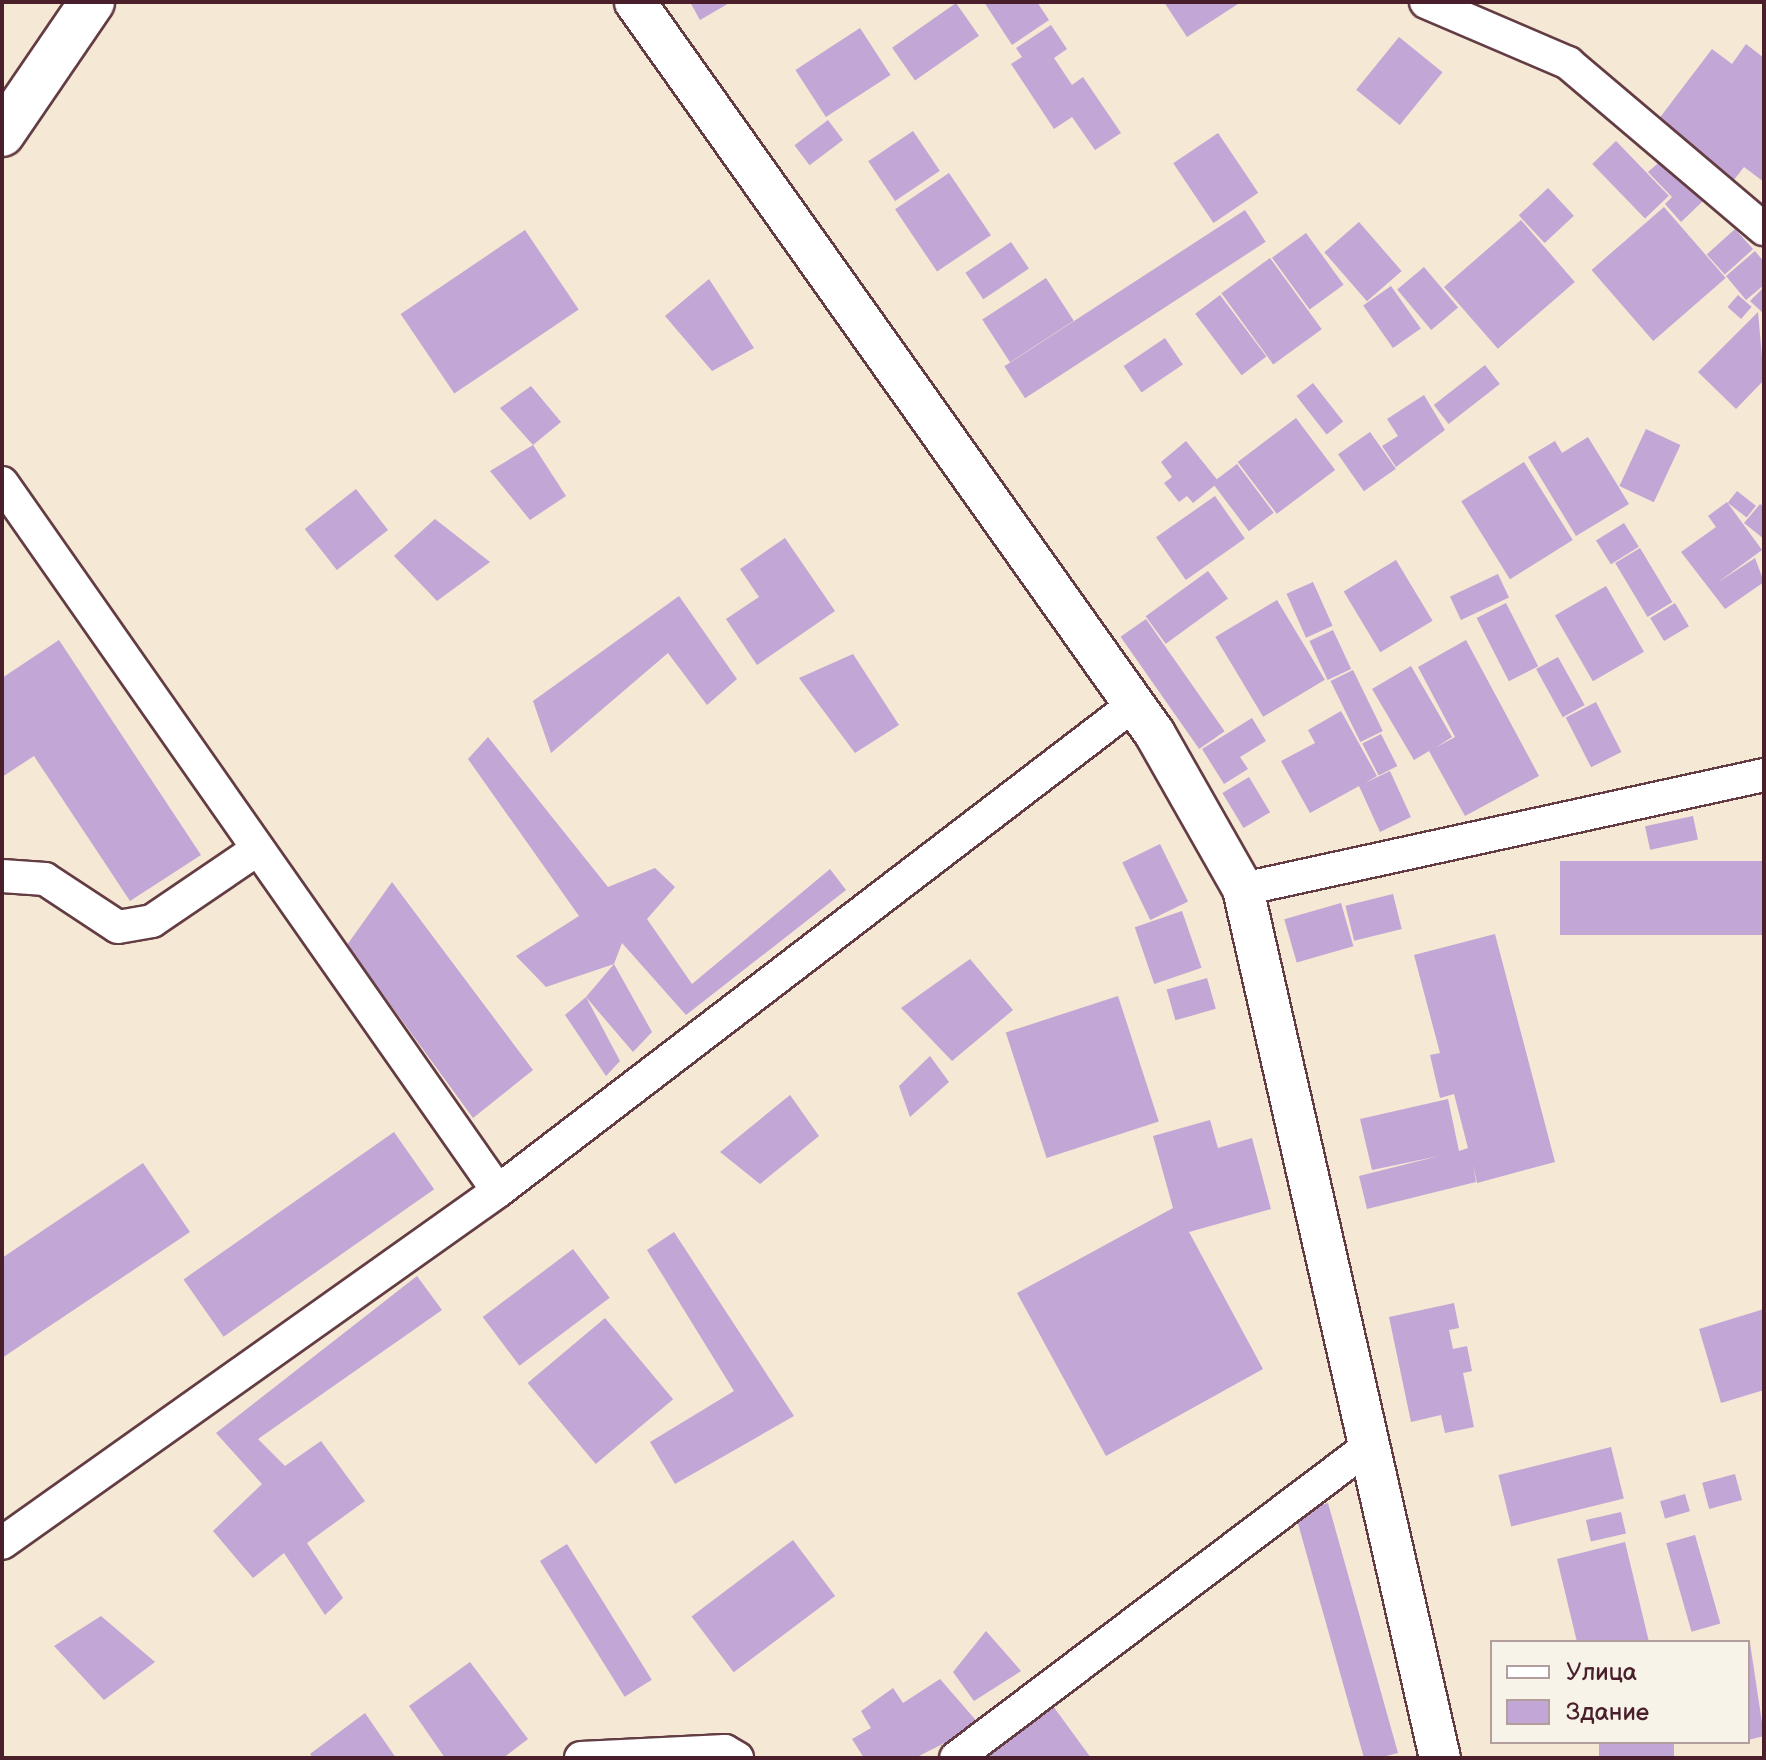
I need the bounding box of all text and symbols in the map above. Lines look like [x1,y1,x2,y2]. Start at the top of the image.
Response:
legend [1490,1640,1750,1744]
text: Улица [1566,1658,1637,1687]
text: Здание [1566,1698,1649,1727]

